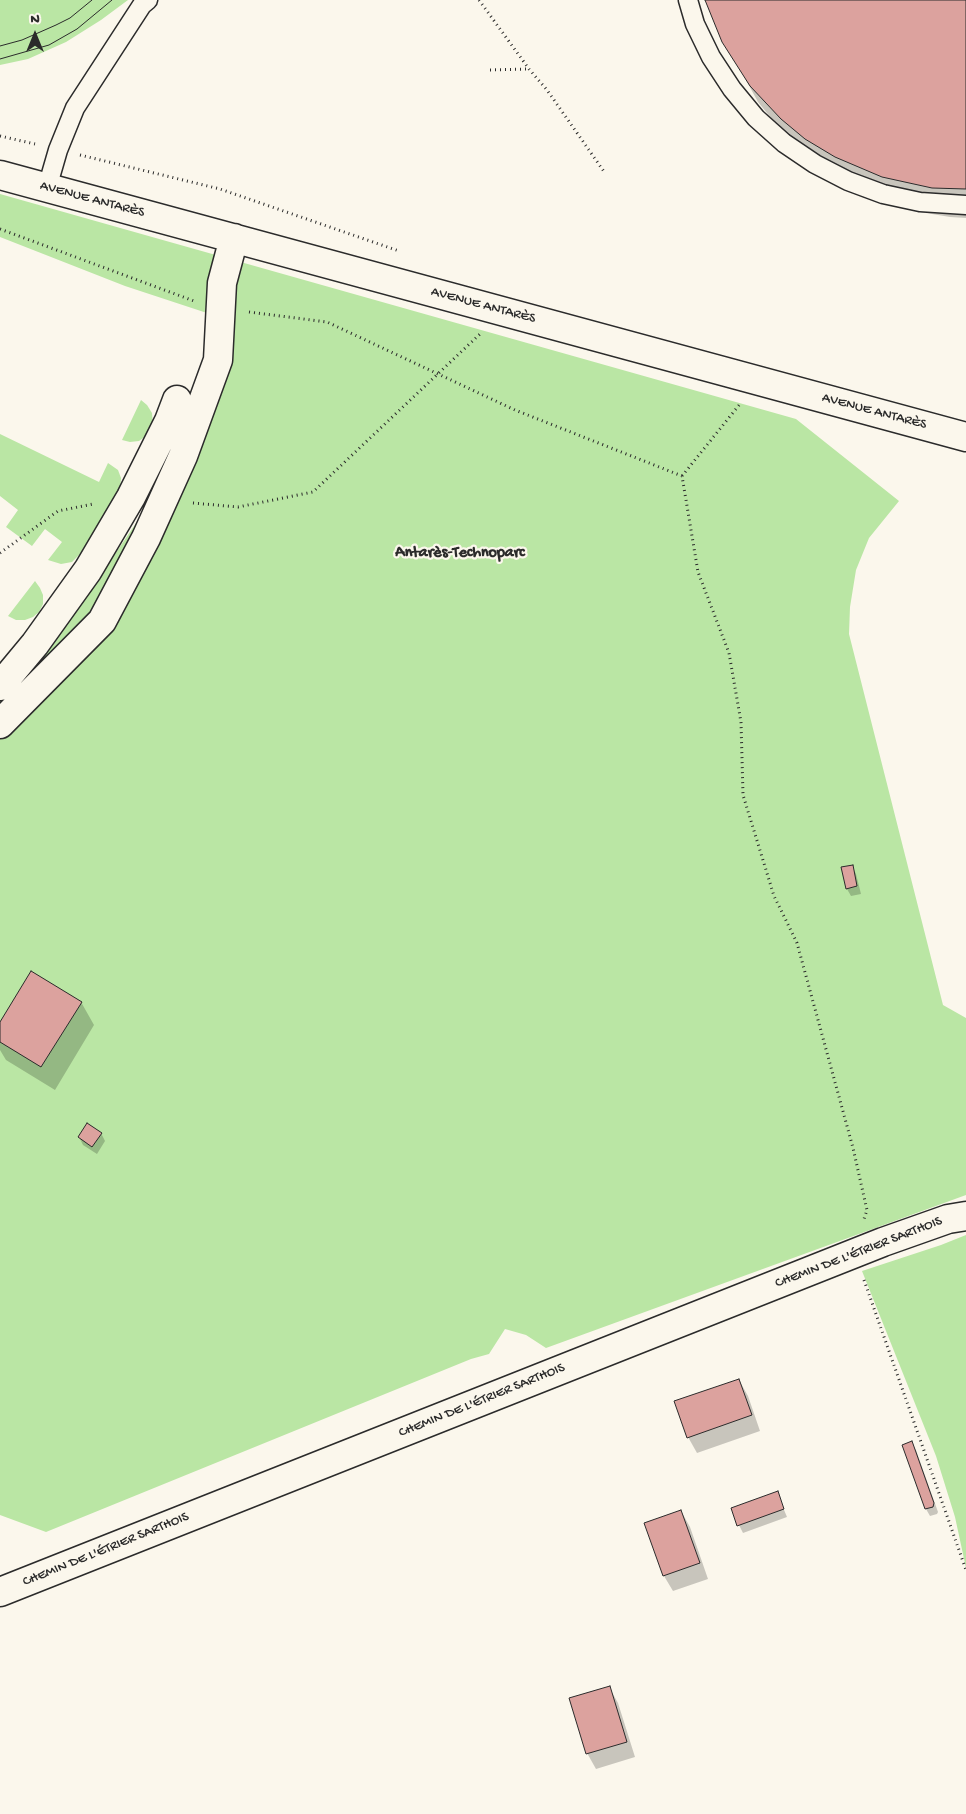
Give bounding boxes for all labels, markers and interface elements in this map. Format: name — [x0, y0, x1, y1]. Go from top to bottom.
north arrow — [10, 10, 60, 60]
text: N — [30, 11, 40, 28]
street label: AVENUE ANTARÈS — [38, 178, 146, 222]
street label: AVENUE ANTARÈS — [429, 284, 537, 328]
street label: AVENUE ANTARÈS — [820, 390, 928, 434]
district label: Antarès-Technoparc — [395, 544, 525, 564]
street label: CHEMIN DE L'ÉTRIER SARTHOIS — [773, 1213, 945, 1293]
street label: CHEMIN DE L'ÉTRIER SARTHOIS — [397, 1360, 567, 1442]
street label: CHEMIN DE L'ÉTRIER SARTHOIS — [21, 1509, 191, 1591]

